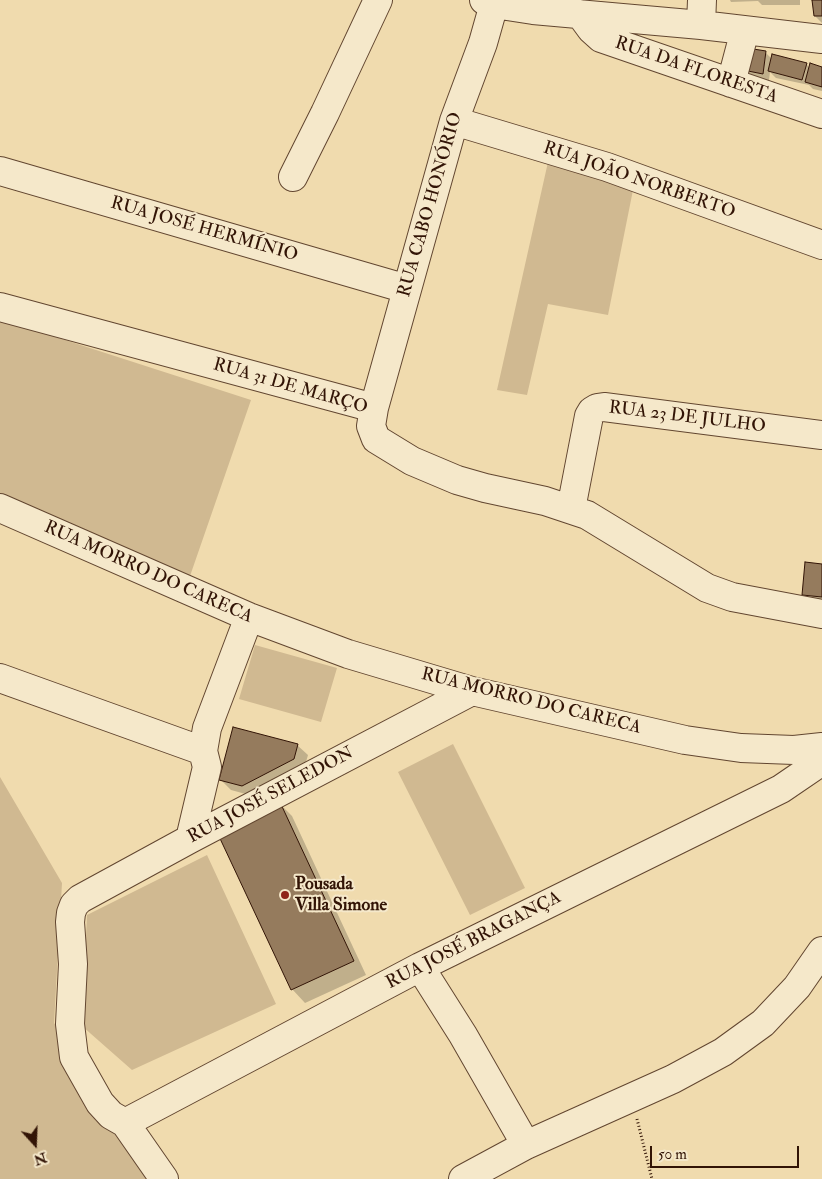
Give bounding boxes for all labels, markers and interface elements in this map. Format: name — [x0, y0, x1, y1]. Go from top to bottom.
street label: RUA DA FLORESTA — [612, 33, 780, 109]
street label: RUA CABO HONÓRIO — [394, 110, 468, 300]
street label: RUA JOÃO NORBERTO — [540, 138, 738, 224]
street label: RUA JOSÉ HERMÍNIO — [108, 193, 300, 267]
street label: RUA 31 DE MARÇO — [210, 355, 370, 419]
street label: RUA 23 DE JULHO — [607, 398, 767, 438]
street label: RUA MORRO DO CARECA — [40, 517, 256, 629]
street label: RUA MORRO DO CARECA — [419, 664, 643, 740]
street label: RUA JOSÉ SELEDON — [184, 743, 358, 849]
place label: Pousada Villa Simone — [295, 874, 387, 916]
street label: RUA JOSÉ BRAGANÇA — [383, 887, 565, 995]
marker: Pousada Villa Simone — [279, 889, 291, 901]
north arrow — [10, 1119, 60, 1169]
scale bar — [652, 1136, 801, 1168]
text: 50 m — [658, 1145, 687, 1164]
text: N — [32, 1148, 49, 1169]

